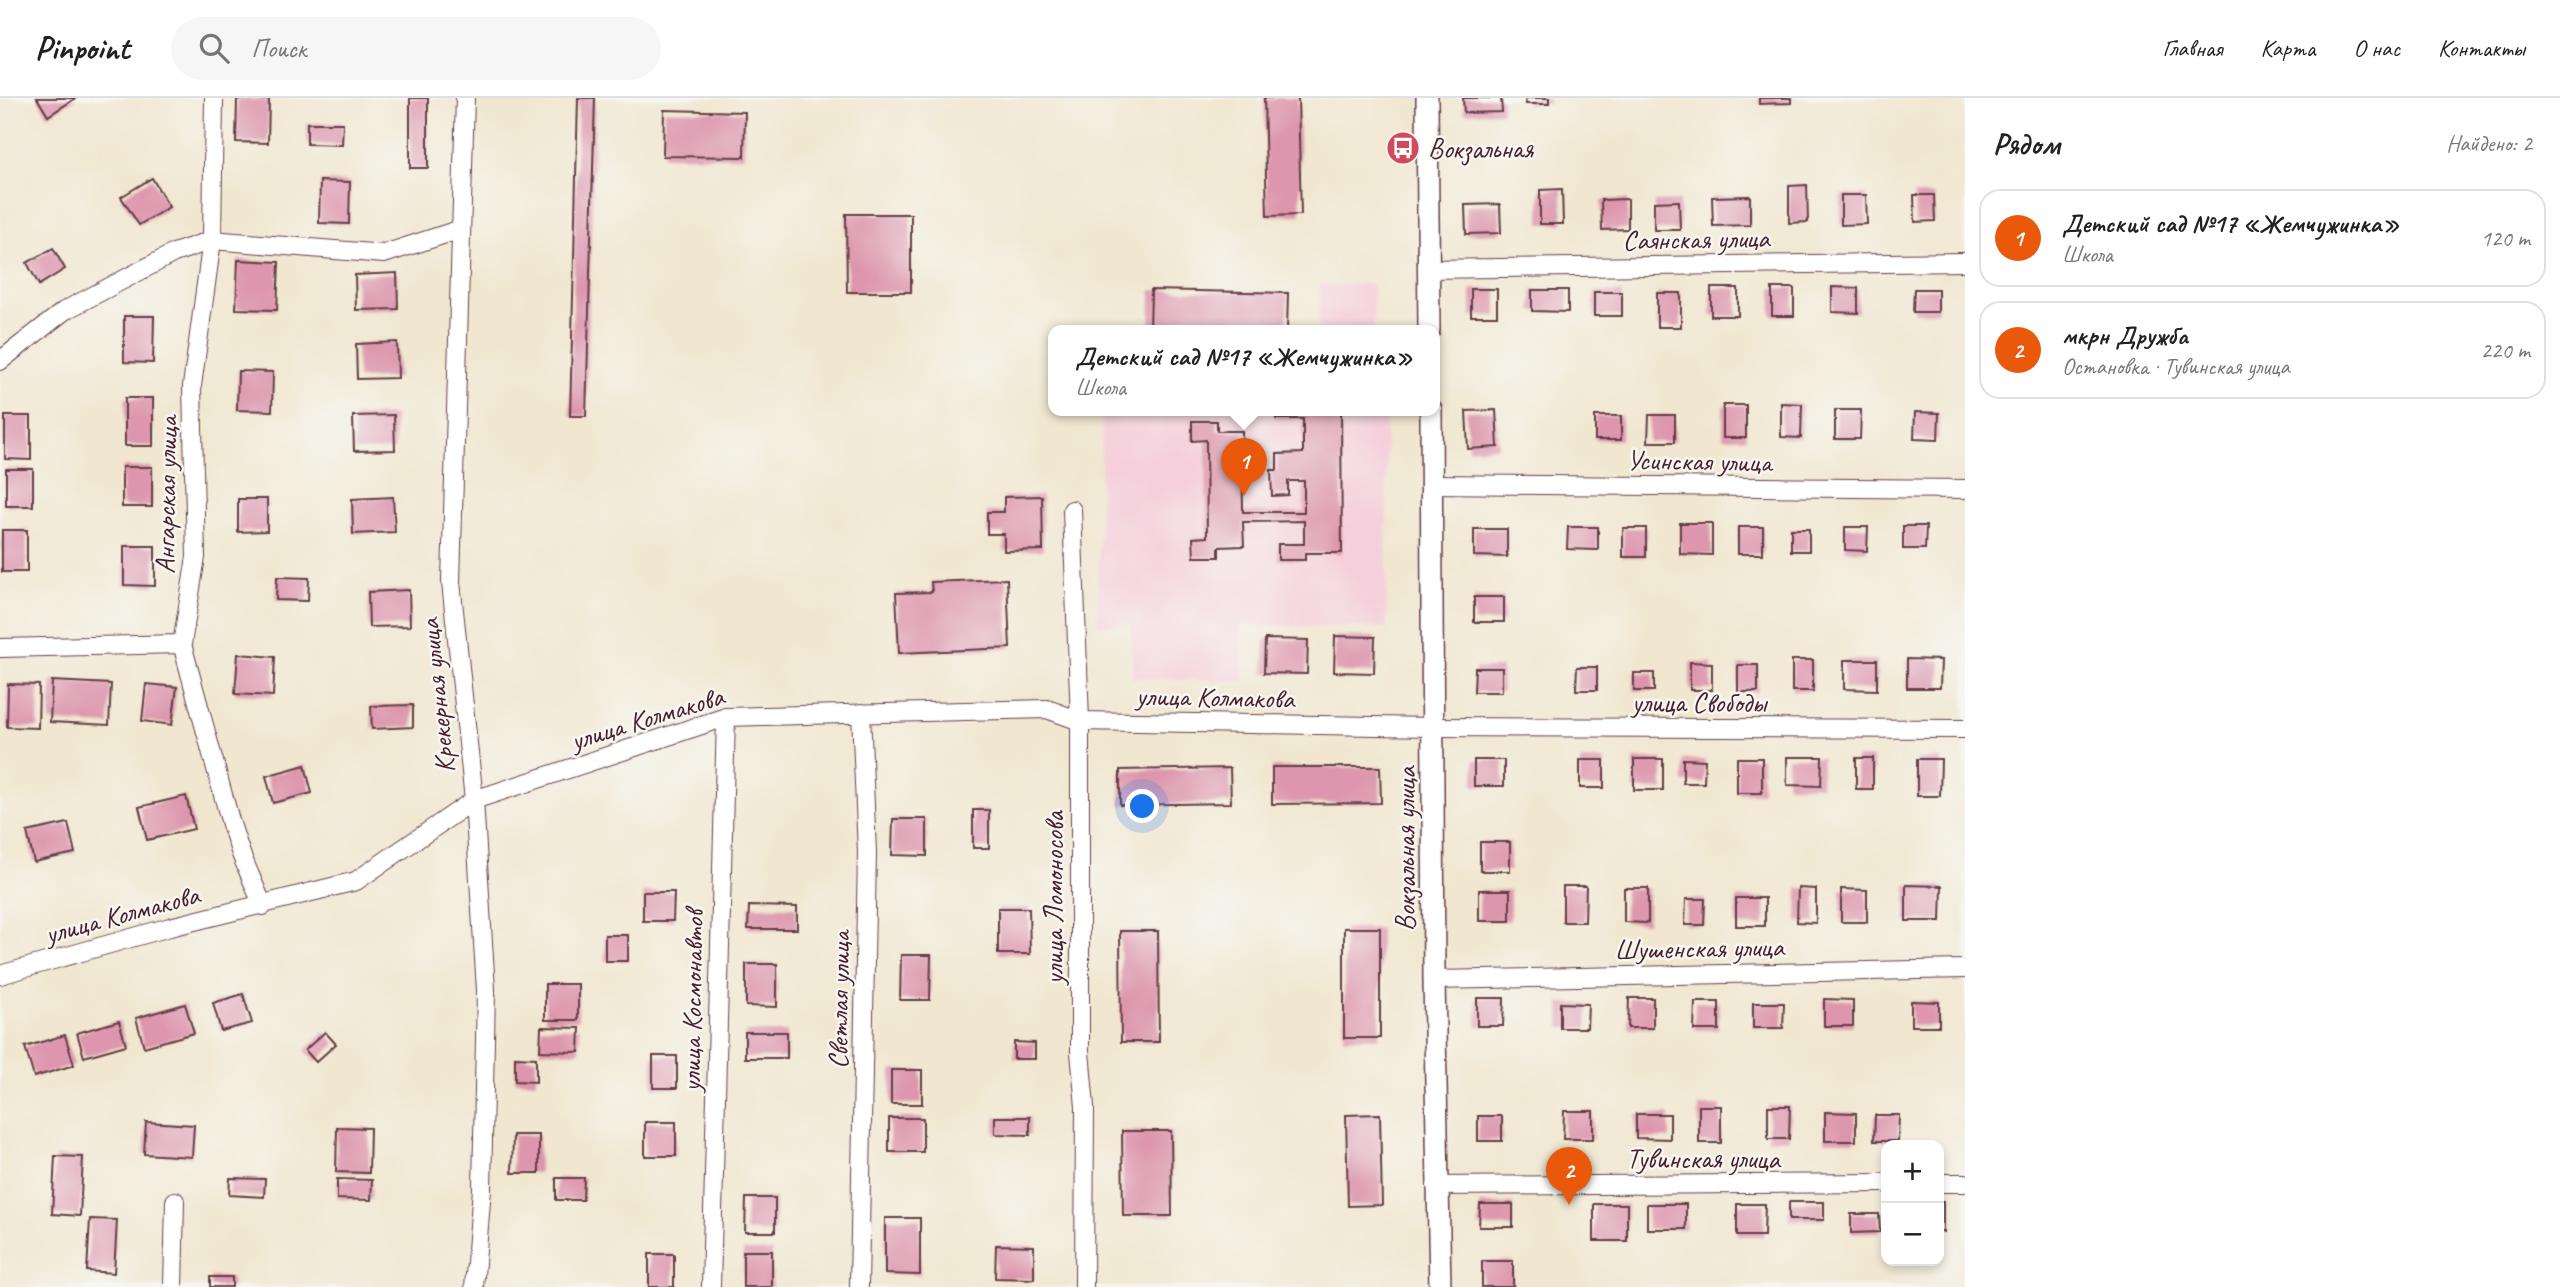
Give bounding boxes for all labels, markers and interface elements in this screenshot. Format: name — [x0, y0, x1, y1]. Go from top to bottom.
search box — [171, 17, 661, 80]
text: Pinpoint — [35, 27, 129, 69]
icon: search — [195, 29, 233, 67]
text: Поиск — [251, 32, 306, 65]
text: Главная — [2162, 33, 2223, 63]
text: Карта — [2261, 33, 2315, 63]
text: О нас — [2353, 33, 2400, 63]
text: Контакты — [2438, 33, 2525, 63]
text: Рядом — [1993, 125, 2060, 163]
bus stop icon: Вокзальная — [1384, 129, 1422, 167]
text: Найдено: 2 — [2446, 129, 2532, 158]
place label: Вокзальная — [1428, 131, 1534, 166]
text: Детский сад №17 «Жемчужинка» — [2062, 207, 2399, 240]
street label: Саянская улица — [1622, 220, 1771, 258]
text: 1 — [2013, 224, 2023, 253]
text: 120 m — [2481, 224, 2530, 253]
text: Школа — [2062, 240, 2113, 269]
text: мкрн Дружба — [2062, 319, 2188, 352]
popup — [1048, 325, 1440, 416]
text: 2 — [2013, 336, 2023, 365]
text: 220 m — [2481, 336, 2530, 365]
text: Детский сад №17 «Жемчужинка» — [1075, 340, 1413, 373]
text: Остановка · Тувинская улица — [2062, 352, 2289, 381]
text: Школа — [1075, 373, 1126, 402]
street label: Ангарская улица — [147, 413, 185, 574]
pin: 1 — [1221, 438, 1267, 496]
street label: Усинская улица — [1626, 442, 1774, 480]
street label: Крекерная улица — [411, 615, 463, 775]
street label: улица Колмакова — [564, 678, 729, 758]
street label: улица Колмакова — [1134, 678, 1296, 716]
street label: улица Свободы — [1630, 685, 1769, 720]
street label: Вокзальная улица — [1388, 765, 1423, 931]
your location — [1125, 789, 1159, 823]
street label: улица Ломоносова — [1036, 810, 1071, 986]
street label: улица Колмакова — [39, 876, 205, 952]
street label: улица Космонавтов — [673, 905, 711, 1094]
street label: Светлая улица — [820, 928, 858, 1069]
street label: Шушенская улица — [1614, 929, 1786, 967]
map controls — [1881, 1140, 1944, 1266]
button: + — [1881, 1140, 1944, 1203]
street label: Тувинская улица — [1626, 1141, 1781, 1176]
pin: 2 — [1546, 1147, 1592, 1205]
button: − — [1881, 1203, 1944, 1266]

